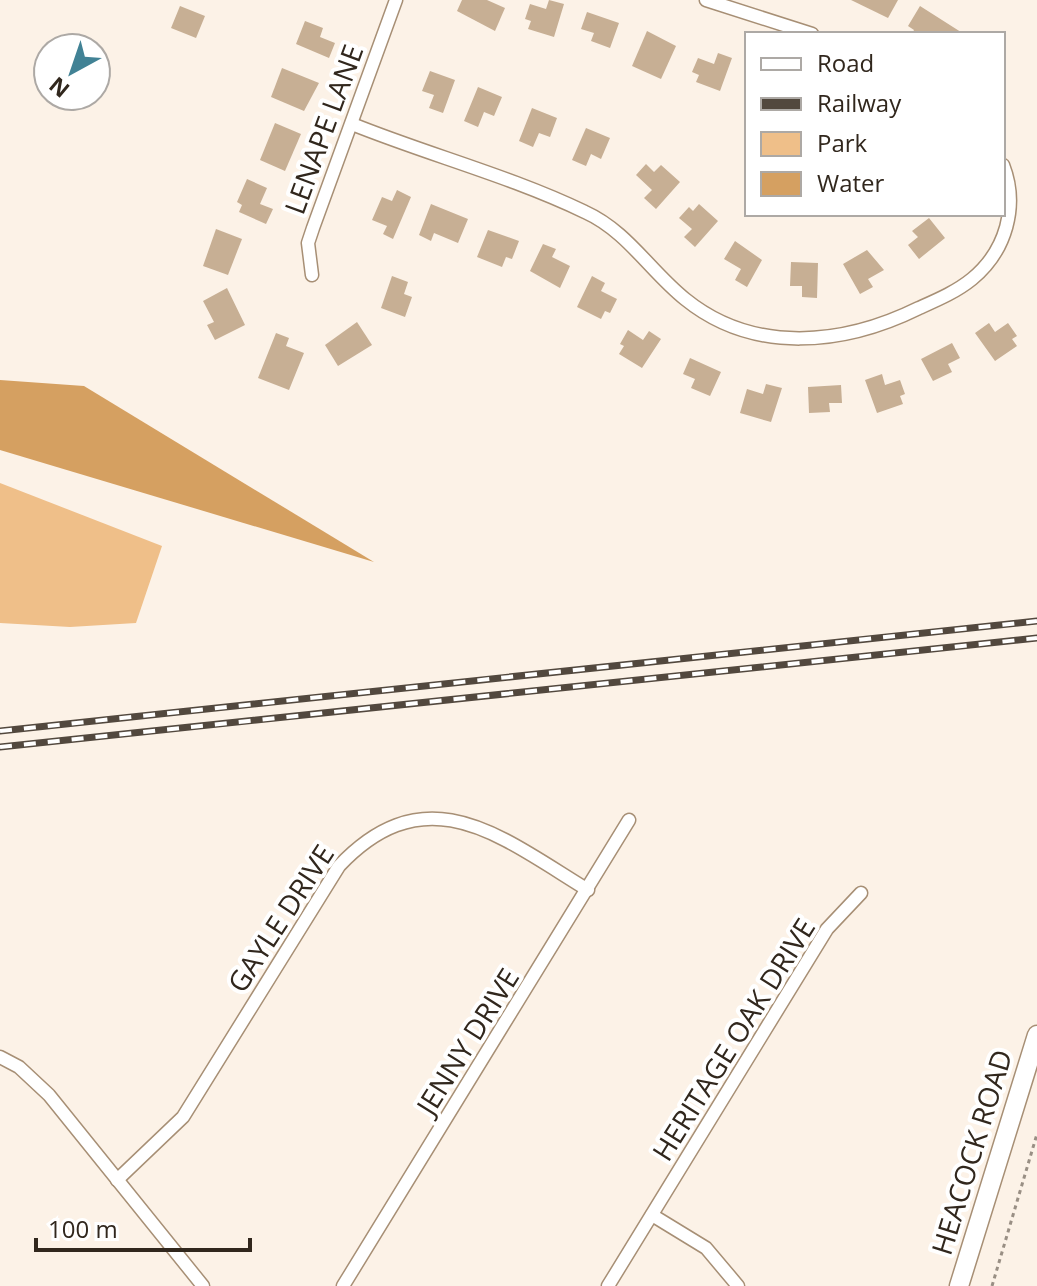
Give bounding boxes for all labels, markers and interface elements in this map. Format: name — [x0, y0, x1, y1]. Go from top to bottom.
north arrow — [32, 32, 112, 112]
legend — [745, 32, 1005, 216]
street label: LENAPE LANE — [275, 39, 371, 219]
text: Road — [817, 46, 874, 79]
text: N — [42, 71, 75, 105]
text: Railway — [817, 86, 902, 119]
text: Park — [817, 126, 868, 159]
text: Water — [817, 166, 885, 199]
street label: GAYLE DRIVE — [218, 837, 342, 999]
street label: HERITAGE OAK DRIVE — [643, 911, 823, 1167]
street label: JENNY DRIVE — [405, 961, 527, 1124]
street label: HEACOCK ROAD — [922, 1045, 1020, 1259]
scale bar — [36, 1202, 250, 1252]
text: 100 m — [48, 1212, 118, 1245]

